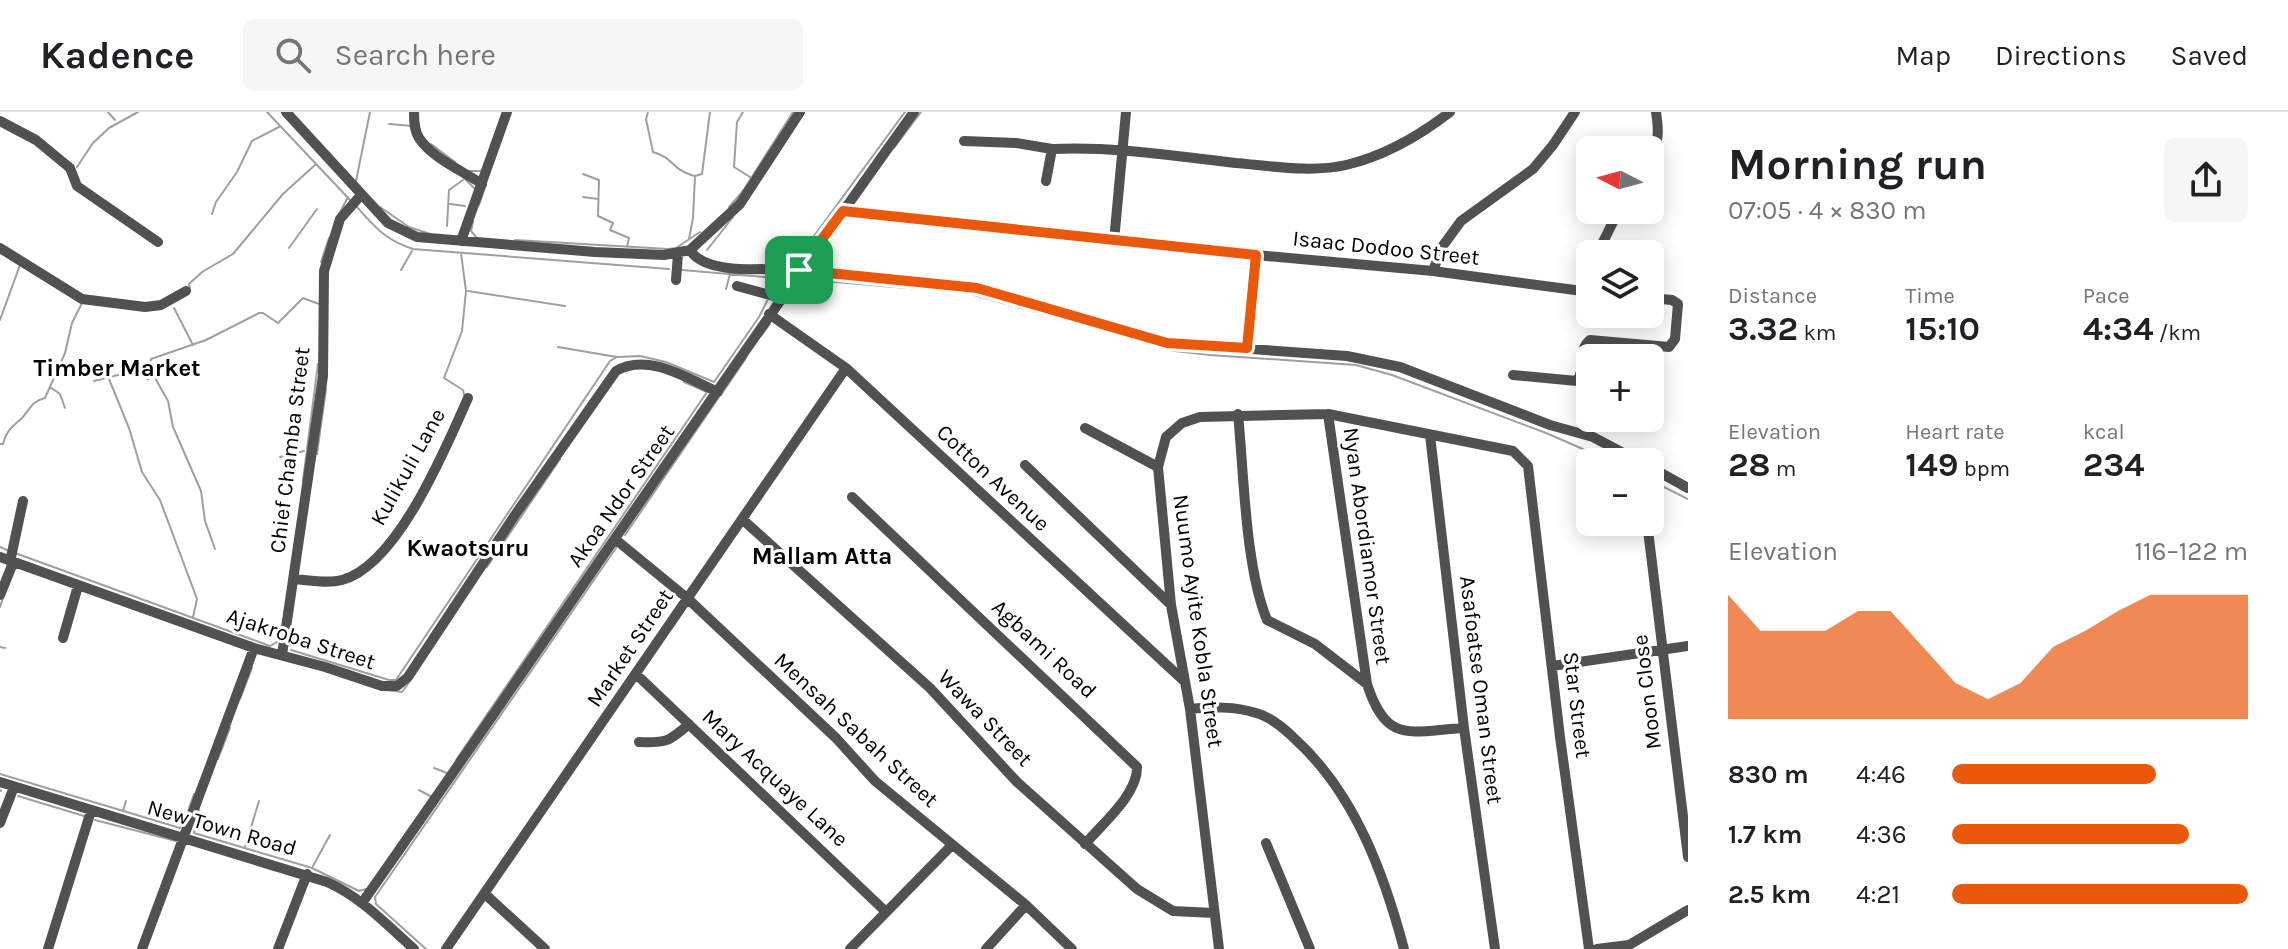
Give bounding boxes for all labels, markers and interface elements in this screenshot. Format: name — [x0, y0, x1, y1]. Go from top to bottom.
search box — [243, 19, 803, 91]
text: Kadence — [40, 33, 195, 78]
icon: search — [271, 33, 315, 77]
text: Search here — [335, 37, 496, 73]
text: Map — [1896, 39, 1951, 72]
text: Directions — [1995, 39, 2127, 72]
text: Saved — [2171, 39, 2248, 72]
north arrow — [1576, 136, 1664, 224]
map controls — [1576, 136, 1664, 536]
button: share — [2164, 138, 2248, 222]
text: Morning run — [1728, 139, 1987, 190]
text: 07:05 · 4 × 830 m — [1728, 195, 1927, 226]
street label: Isaac Dodoo Street — [1291, 225, 1481, 271]
pin — [765, 236, 833, 304]
button: layers — [1576, 240, 1664, 328]
icon: arrive — [777, 248, 821, 292]
text: Distance — [1728, 283, 1817, 309]
text: Time — [1905, 283, 1955, 309]
text: Pace — [2083, 283, 2130, 309]
text: 3.32 — [1728, 309, 1798, 349]
text: 15:10 — [1905, 309, 1980, 349]
text: 4:34 — [2083, 309, 2153, 349]
text: km — [1798, 320, 1836, 346]
text: /km — [2153, 320, 2201, 346]
button: + — [1576, 344, 1664, 432]
street label: Chief Chamba Street — [264, 345, 316, 555]
district label: Timber Market — [33, 354, 201, 382]
street label: Kulikuli Lane — [365, 404, 451, 530]
street label: Cotton Avenue — [931, 419, 1055, 537]
text: Elevation — [1728, 419, 1821, 445]
text: Heart rate — [1905, 419, 2005, 445]
text: kcal — [2083, 419, 2125, 445]
street label: Akoa Ndor Street — [562, 420, 680, 572]
street label: Nyan Abordiamor Street — [1337, 426, 1397, 666]
text: 28 — [1728, 445, 1771, 485]
text: 149 — [1905, 445, 1958, 485]
text: 234 — [2083, 445, 2145, 485]
button: − — [1576, 448, 1664, 536]
text: m — [1771, 456, 1796, 482]
text: bpm — [1958, 456, 2010, 482]
street label: Nuumo Ayite Kobla Street — [1167, 493, 1229, 749]
district label: Kwaotsuru — [406, 534, 530, 562]
text: Elevation — [1728, 536, 1838, 567]
text: 116–122 m — [2134, 536, 2248, 567]
district label: Mallam Atta — [752, 542, 892, 570]
street label: Asafoatse Oman Street — [1454, 574, 1508, 806]
street label: Market Street — [581, 584, 679, 712]
street label: Agbami Road — [986, 594, 1102, 704]
street label: Ajakroba Street — [223, 603, 379, 675]
street label: Moon Close — [1627, 633, 1667, 751]
street label: Mensah Sabah Street — [769, 647, 943, 813]
street label: Star Street — [1558, 650, 1596, 760]
street label: Wawa Street — [932, 664, 1038, 772]
street label: Mary Acquaye Lane — [697, 704, 853, 852]
text: 830 m — [1728, 759, 1809, 790]
text: 4:46 — [1856, 759, 1906, 790]
street label: New Town Road — [144, 794, 300, 862]
text: 1.7 km — [1728, 819, 1802, 850]
text: 4:36 — [1856, 819, 1907, 850]
text: 2.5 km — [1728, 879, 1811, 910]
text: 4:21 — [1856, 879, 1900, 910]

